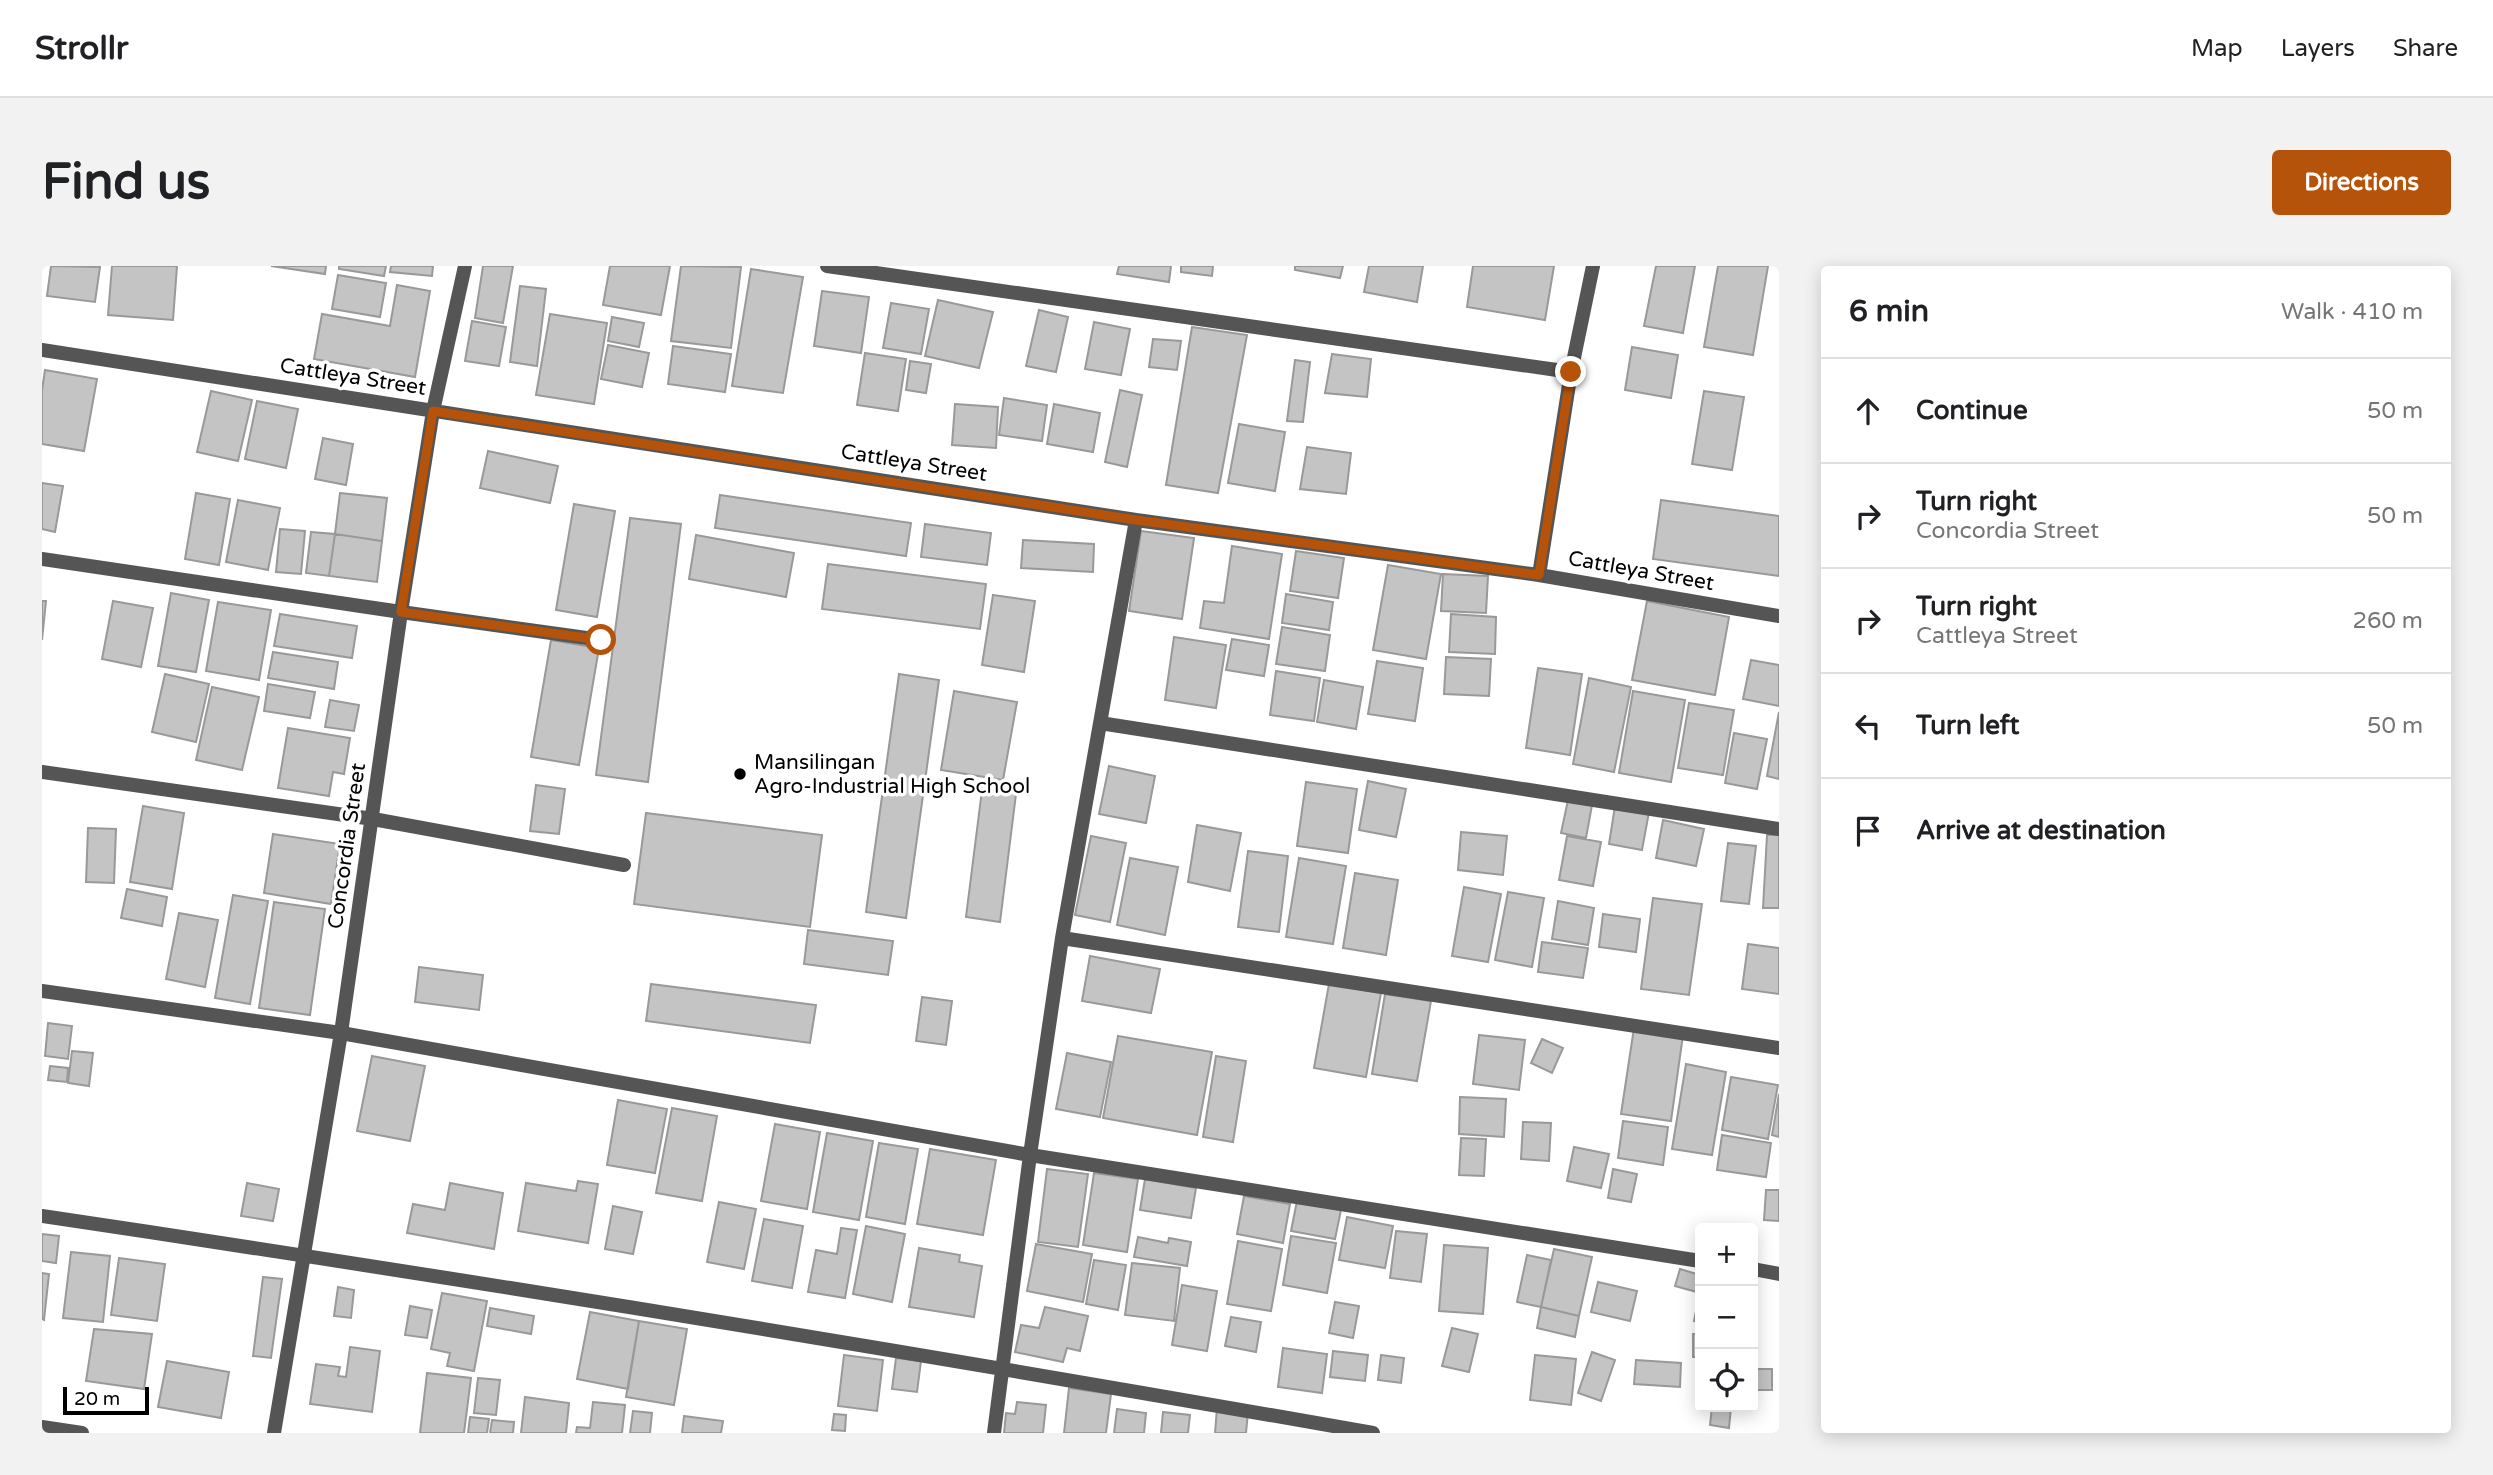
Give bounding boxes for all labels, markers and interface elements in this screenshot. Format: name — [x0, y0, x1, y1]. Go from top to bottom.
text: Strollr — [35, 29, 129, 68]
text: Map — [2191, 34, 2243, 63]
text: Layers — [2281, 34, 2355, 63]
text: Share — [2393, 34, 2458, 63]
button: Directions — [2272, 150, 2451, 215]
text: Find us — [42, 153, 210, 212]
text: 6 min — [1849, 293, 1929, 330]
text: Walk · 410 m — [2281, 298, 2423, 326]
street label: Cattleya Street — [278, 353, 428, 401]
route end — [1555, 356, 1586, 387]
icon: ahead — [1849, 392, 1887, 430]
text: Continue — [1916, 395, 2028, 426]
text: 50 m — [2367, 397, 2423, 425]
street label: Cattleya Street — [839, 439, 989, 487]
text: Turn right — [1916, 486, 2037, 517]
icon: right — [1849, 497, 1887, 535]
text: 50 m — [2367, 502, 2423, 530]
text: Concordia Street — [1916, 517, 2099, 545]
street label: Cattleya Street — [1566, 546, 1716, 596]
text: Turn right — [1916, 591, 2037, 622]
icon: right — [1849, 602, 1887, 640]
text: 260 m — [2353, 607, 2423, 635]
text: Cattleya Street — [1916, 622, 2078, 650]
route start — [585, 624, 616, 655]
icon: left — [1849, 707, 1887, 745]
text: Turn left — [1916, 710, 2019, 741]
text: 50 m — [2367, 712, 2423, 740]
place label: Mansilingan Agro-Industrial High School — [754, 750, 1030, 799]
street label: Concordia Street — [323, 761, 371, 931]
marker: Mansilingan Agro-Industrial High School — [732, 766, 748, 782]
icon: arrive — [1849, 812, 1887, 850]
text: Arrive at destination — [1916, 815, 2166, 846]
map controls — [1695, 1223, 1758, 1412]
button: + — [1695, 1223, 1758, 1286]
button: − — [1695, 1286, 1758, 1349]
button: locate — [1695, 1349, 1758, 1412]
scale bar — [63, 1384, 149, 1416]
text: 20 m — [74, 1388, 120, 1410]

